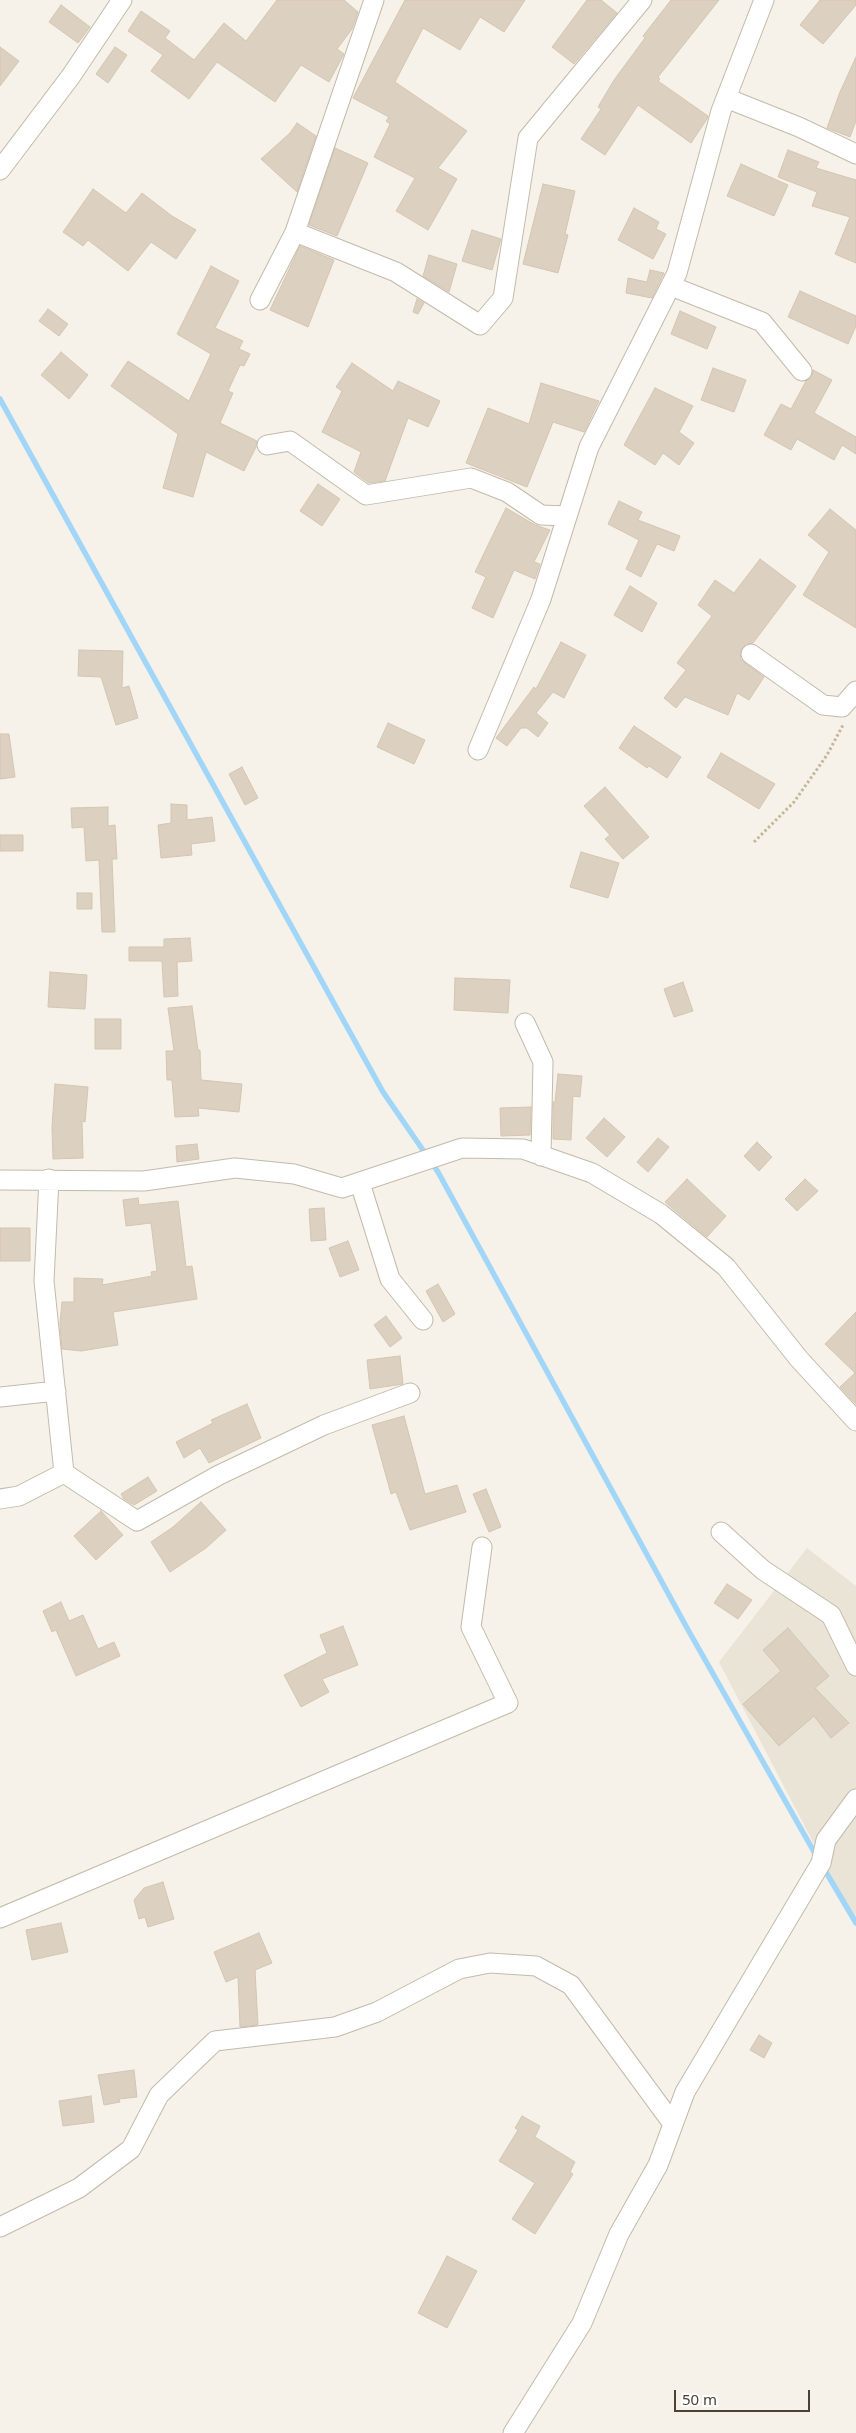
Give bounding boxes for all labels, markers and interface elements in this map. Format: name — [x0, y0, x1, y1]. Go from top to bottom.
scale bar — [676, 2380, 812, 2412]
text: 50 m — [682, 2389, 717, 2409]

